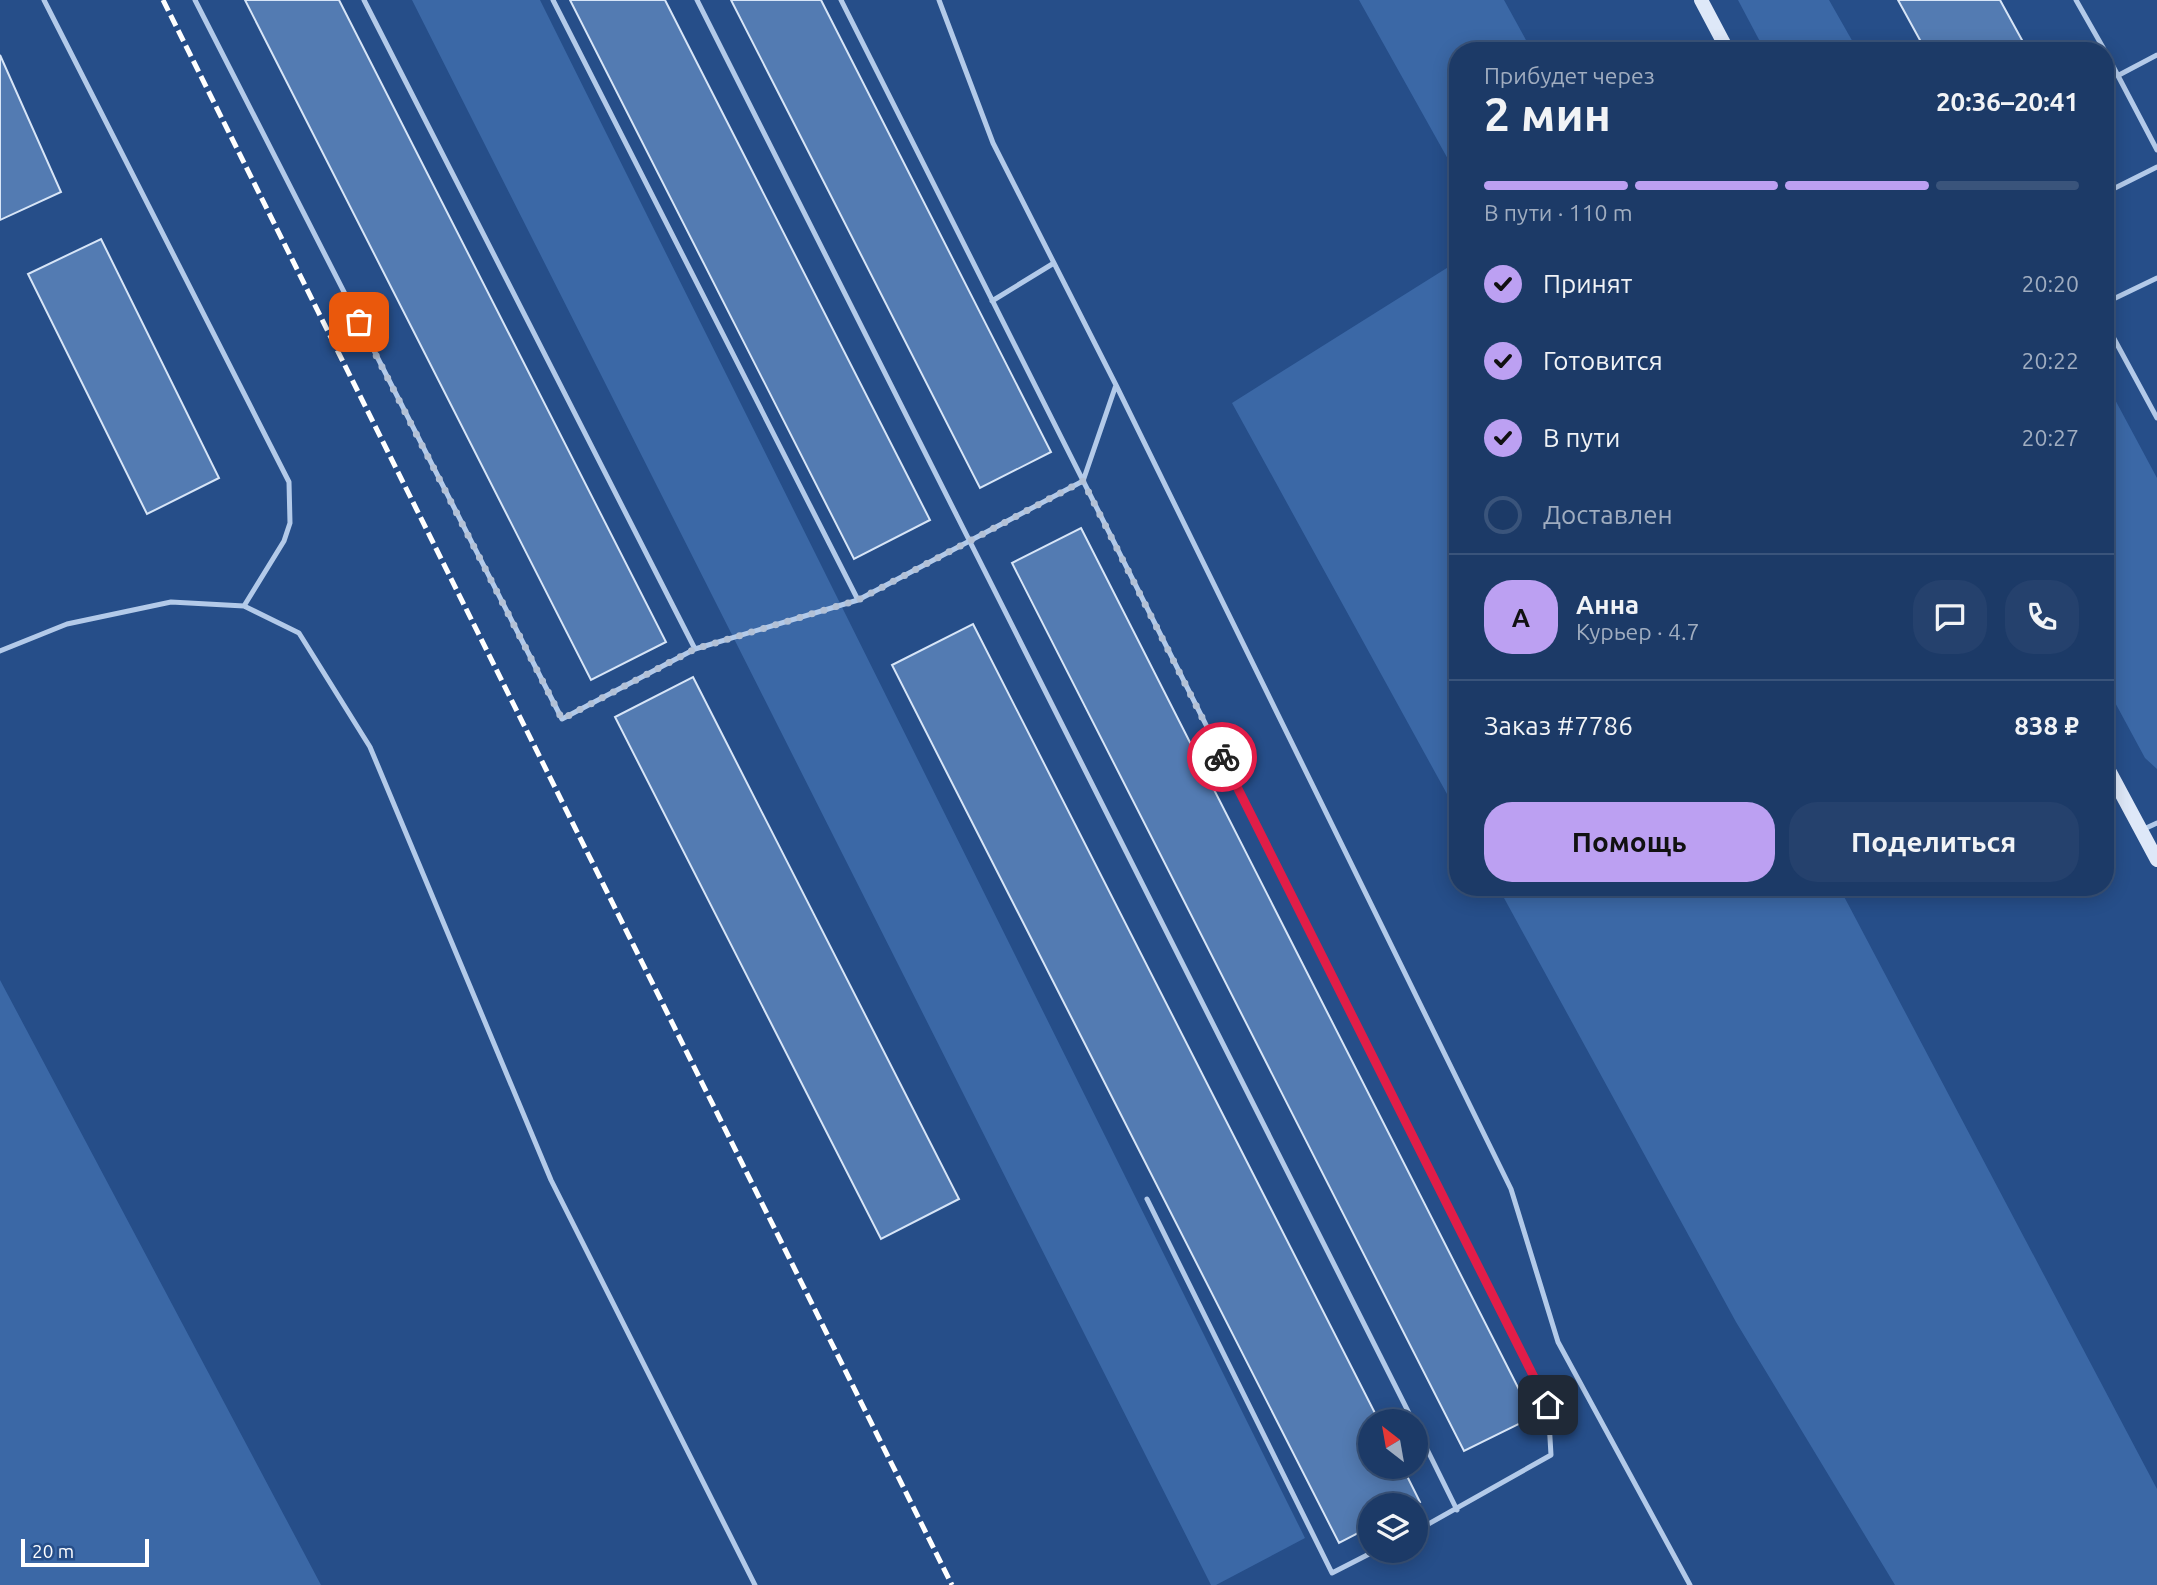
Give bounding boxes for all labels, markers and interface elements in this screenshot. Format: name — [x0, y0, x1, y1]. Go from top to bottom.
text: Прибудет через — [1484, 63, 1655, 88]
text: 20:36–20:41 — [1936, 87, 2079, 116]
text: 2 мин — [1484, 88, 1611, 140]
text: В пути · 110 m — [1484, 200, 1633, 225]
icon: check — [1484, 265, 1522, 303]
text: Принят — [1543, 269, 1632, 298]
text: 20:20 — [2021, 271, 2079, 296]
pin — [329, 292, 389, 352]
icon: bag — [340, 303, 378, 341]
icon: check — [1484, 342, 1522, 380]
text: Готовится — [1543, 346, 1663, 375]
text: 20:22 — [2021, 348, 2079, 373]
icon: check — [1484, 419, 1522, 457]
text: В пути — [1543, 423, 1620, 452]
text: 20:27 — [2021, 425, 2079, 450]
text: Доставлен — [1543, 500, 1673, 529]
button: chat — [1913, 580, 1987, 654]
button: phone — [2005, 580, 2079, 654]
text: Анна — [1576, 590, 1639, 619]
text: А — [1512, 603, 1530, 632]
text: Курьер · 4.7 — [1576, 619, 1700, 644]
text: Заказ #7786 — [1484, 711, 1633, 740]
text: 838 ₽ — [2014, 711, 2079, 740]
courier — [1187, 722, 1257, 792]
icon: bike — [1203, 738, 1241, 776]
button: Помощь — [1484, 802, 1775, 882]
button: Поделиться — [1789, 802, 2079, 882]
pin — [1518, 1375, 1578, 1435]
icon: home — [1529, 1386, 1567, 1424]
north arrow — [1358, 1409, 1428, 1479]
map controls — [1358, 1409, 1428, 1563]
button: layers — [1358, 1493, 1428, 1563]
scale bar — [21, 1536, 149, 1568]
text: 20 m — [32, 1540, 74, 1562]

